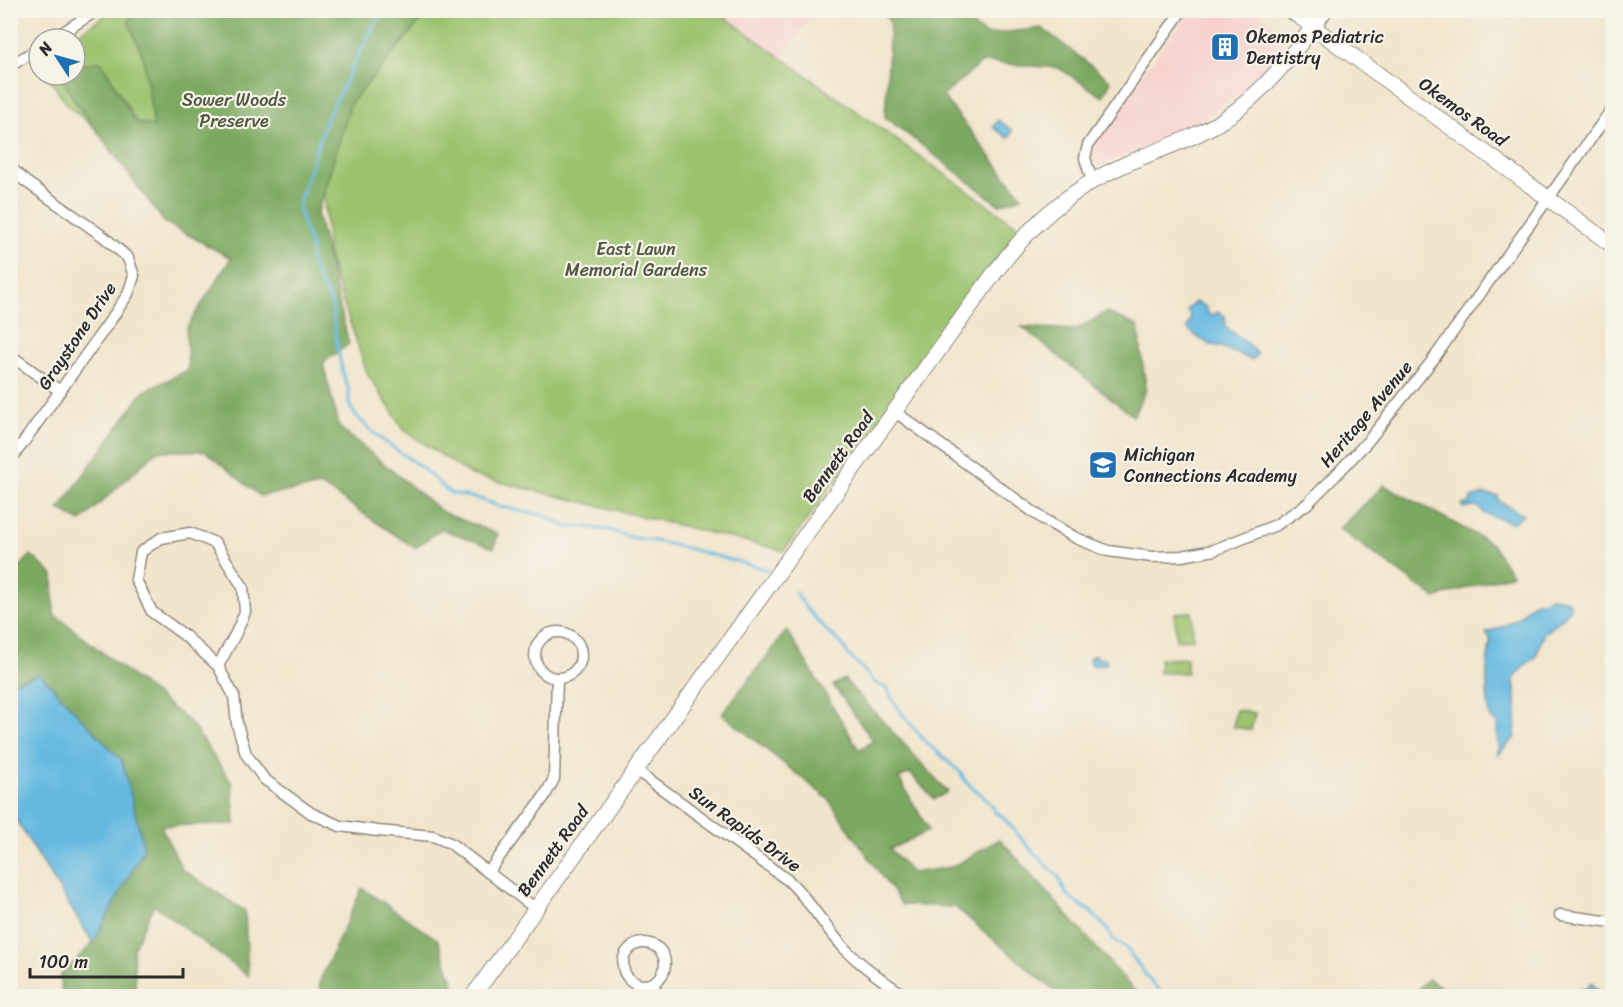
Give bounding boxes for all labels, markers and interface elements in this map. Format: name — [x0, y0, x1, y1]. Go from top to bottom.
place label: Okemos Pediatric Dentistry — [1246, 21, 1384, 74]
north arrow — [27, 27, 87, 87]
building icon: Okemos Pediatric Dentistry — [1209, 31, 1241, 63]
text: N — [30, 35, 61, 62]
street label: Okemos Road — [1412, 69, 1516, 156]
park label: Sower Woods Preserve — [182, 84, 287, 137]
park label: East Lawn Memorial Gardens — [565, 233, 708, 286]
street label: Graystone Drive — [29, 275, 125, 397]
street label: Heritage Avenue — [1311, 353, 1421, 475]
street label: Bennett Road — [794, 403, 883, 510]
place label: Michigan Connections Academy — [1124, 439, 1298, 492]
school or university icon: Michigan Connections Academy — [1087, 449, 1119, 481]
street label: Sun Rapids Drive — [682, 777, 808, 881]
street label: Bennett Road — [509, 797, 598, 904]
scale bar — [30, 941, 183, 979]
text: 100 m — [39, 946, 88, 978]

